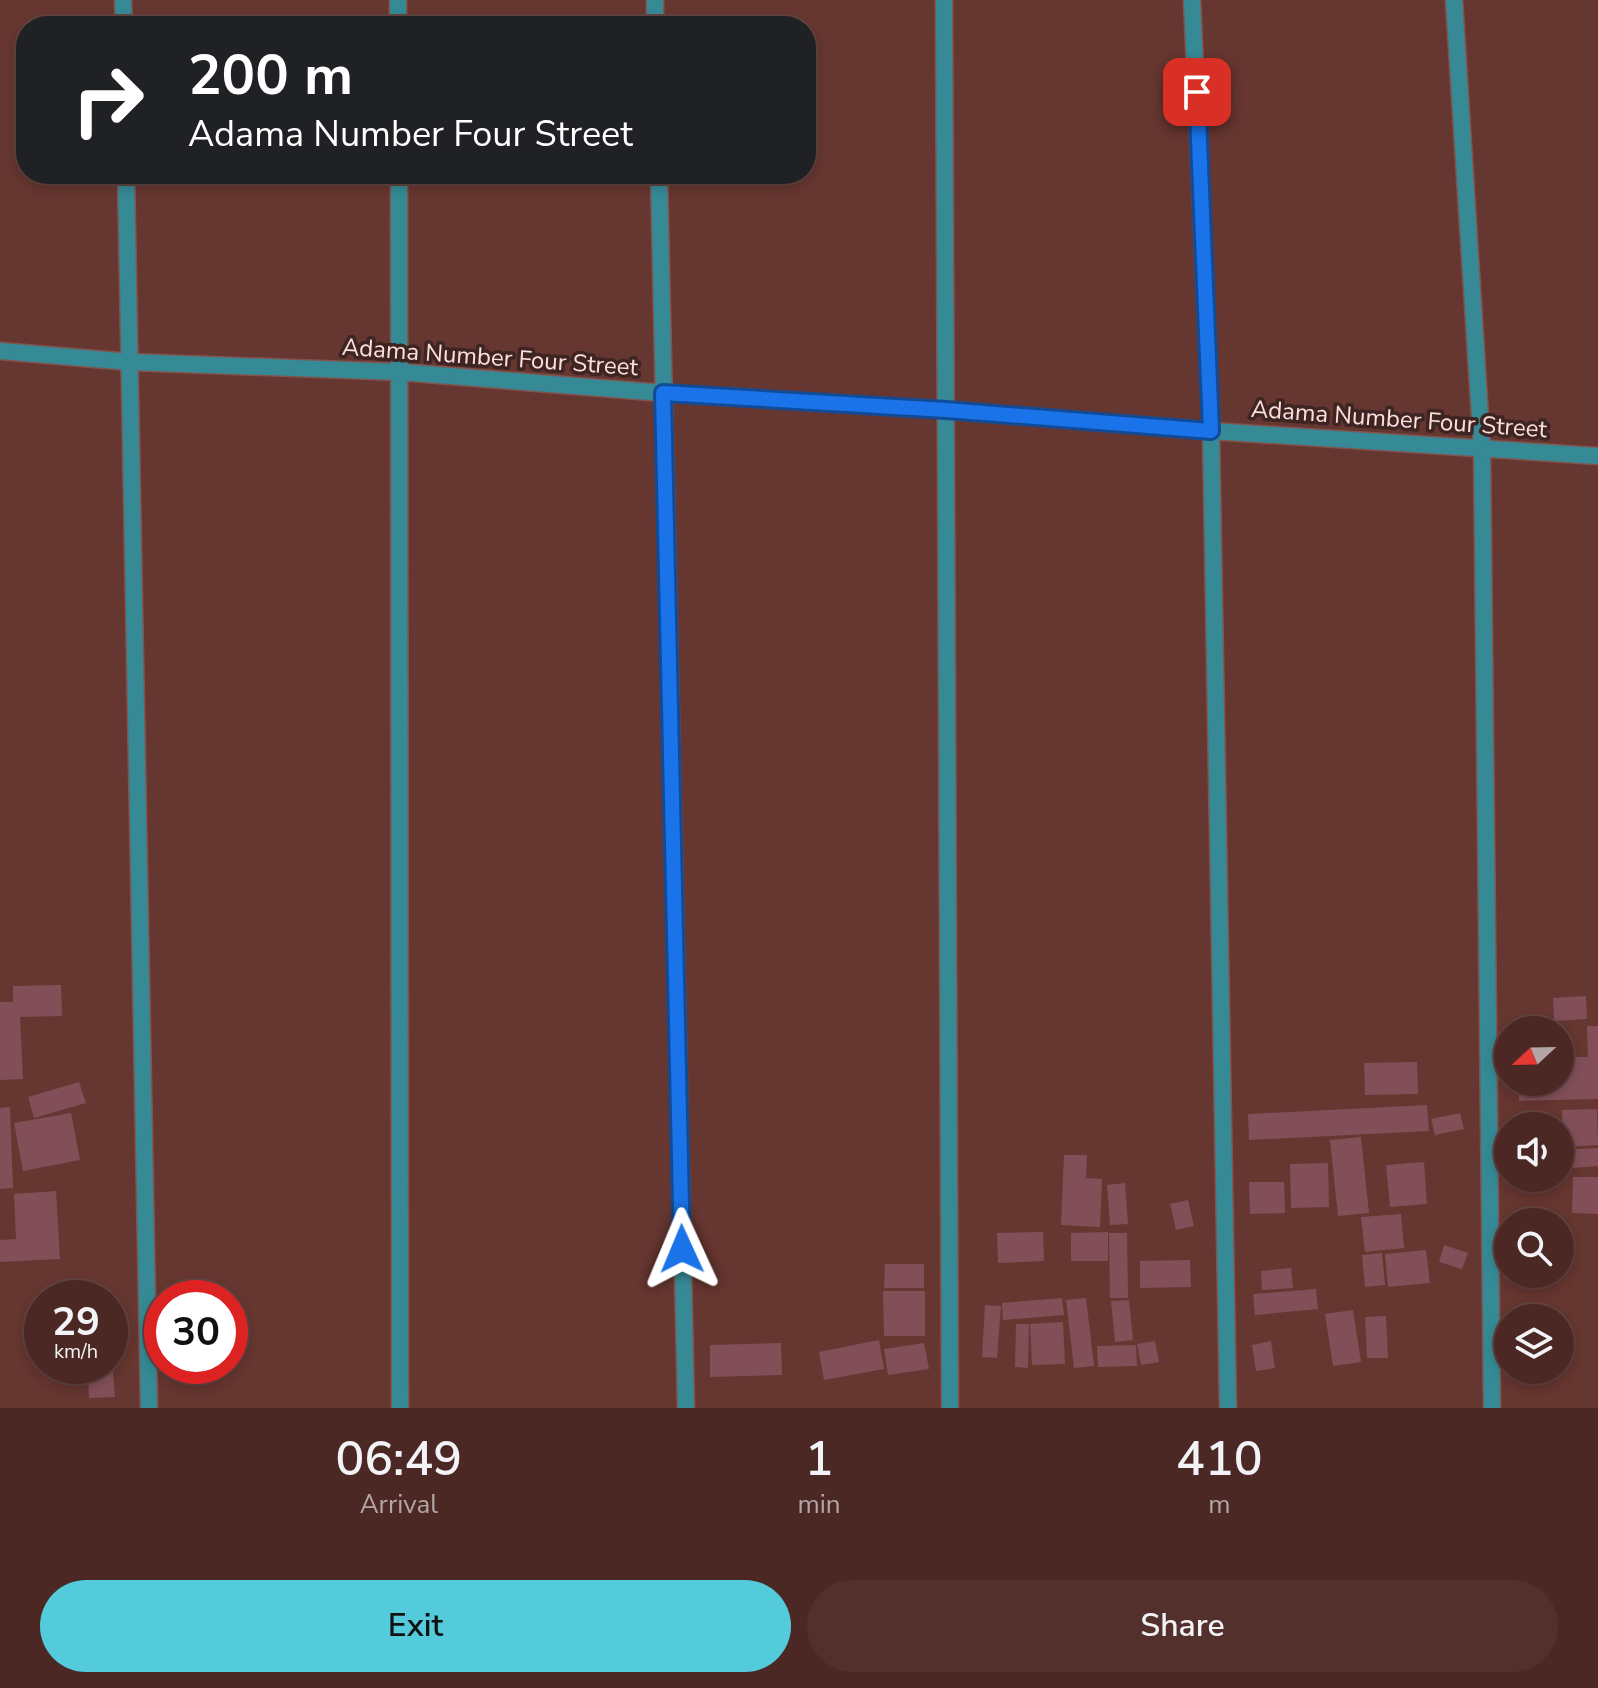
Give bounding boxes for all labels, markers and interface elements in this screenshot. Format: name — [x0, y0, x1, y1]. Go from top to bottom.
text: 200 m — [188, 37, 353, 114]
icon: right — [56, 48, 160, 152]
pin — [1163, 58, 1231, 126]
icon: arrive — [1175, 70, 1219, 114]
text: Adama Number Four Street — [188, 110, 633, 159]
street label: Adama Number Four Street — [341, 331, 640, 383]
street label: Adama Number Four Street — [1250, 393, 1549, 445]
north arrow — [1494, 1016, 1574, 1096]
map controls — [1494, 1016, 1574, 1384]
button: sound — [1494, 1112, 1574, 1192]
position arrow — [640, 1207, 724, 1291]
button: search — [1494, 1208, 1574, 1288]
speed limit sign: 30 — [144, 1280, 248, 1384]
text: 29 — [52, 1295, 100, 1349]
button: layers — [1494, 1304, 1574, 1384]
text: km/h — [54, 1338, 98, 1365]
text: 06:49 — [335, 1426, 462, 1492]
text: 1 — [805, 1426, 833, 1492]
text: 410 — [1176, 1426, 1263, 1492]
text: Arrival — [360, 1487, 438, 1522]
text: min — [798, 1487, 841, 1522]
text: m — [1208, 1487, 1230, 1522]
button: Exit — [40, 1580, 791, 1672]
button: Share — [807, 1580, 1558, 1672]

